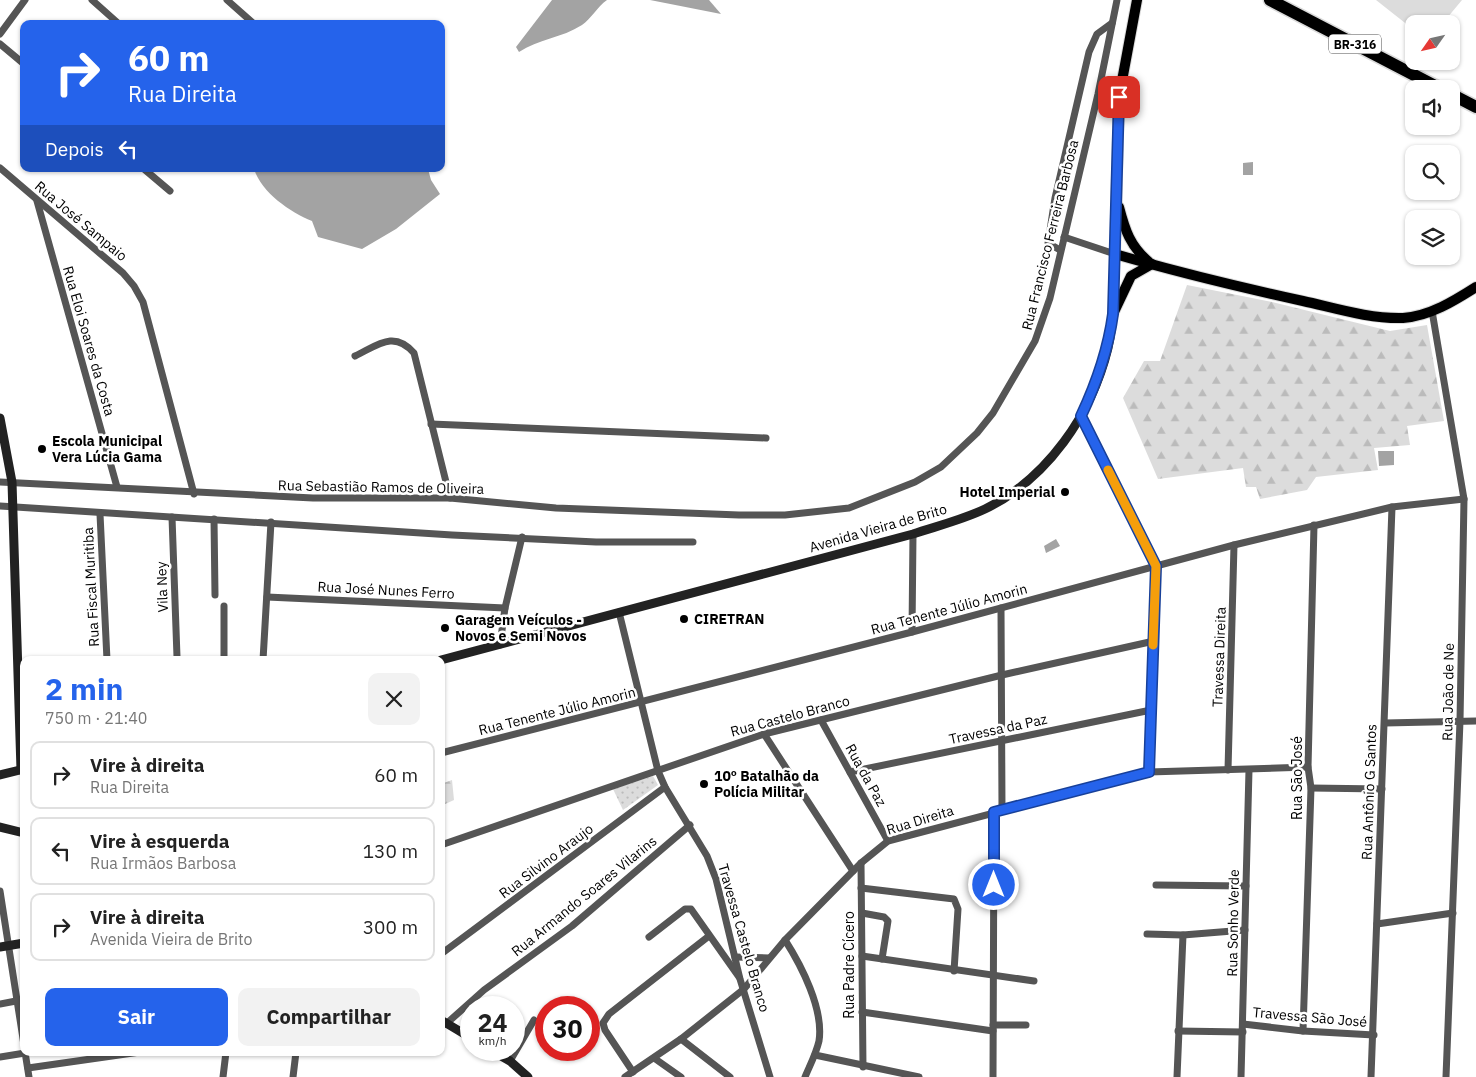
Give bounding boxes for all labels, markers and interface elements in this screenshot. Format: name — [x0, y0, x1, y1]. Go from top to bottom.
north arrow — [1405, 15, 1460, 70]
map controls — [1405, 15, 1460, 265]
road number: BR-316 — [1329, 34, 1381, 54]
text: 60 m — [128, 35, 210, 81]
icon: right — [45, 40, 110, 105]
pin — [1098, 76, 1140, 118]
text: Rua Direita — [128, 79, 237, 108]
button: sound — [1405, 80, 1460, 135]
icon: arrive — [1105, 83, 1133, 111]
icon: left — [114, 135, 142, 163]
text: Depois — [45, 137, 104, 161]
street label: Rua Francisco Ferreira Barbosa — [1018, 137, 1083, 332]
button: search — [1405, 145, 1460, 200]
street label: Rua José Sampaio — [31, 177, 131, 265]
button: layers — [1405, 210, 1460, 265]
street label: Rua Eloi Soares da Costa — [59, 264, 119, 419]
place label: Escola Municipal Vera Lúcia Gama — [52, 432, 162, 466]
marker: Escola Municipal Vera Lúcia Gama — [36, 443, 48, 455]
street label: Rua Sebastião Ramos de Oliveira — [278, 476, 485, 498]
place label: Hotel Imperial — [960, 483, 1055, 501]
marker: Hotel Imperial — [1059, 486, 1071, 498]
street label: Avenida Vieira de Brito — [807, 500, 949, 556]
street label: Rua Fiscal Muritiba — [79, 526, 103, 647]
street label: Vila Ney — [152, 561, 172, 613]
street label: Rua José Nunes Ferro — [317, 577, 455, 603]
street label: Rua Tenente Júlio Amorin — [869, 579, 1029, 639]
street label: Travessa Direita — [1208, 606, 1230, 707]
place label: CIRETRAN — [694, 610, 764, 628]
place label: Garagem Veículos - Novos e Semi Novos — [455, 611, 587, 645]
marker: CIRETRAN — [678, 613, 690, 625]
marker: Garagem Veículos - Novos e Semi Novos — [439, 622, 451, 634]
street label: Rua João de Ne — [1438, 643, 1458, 741]
text: 2 min — [45, 669, 123, 708]
button: close — [368, 673, 420, 725]
street label: Rua Tenente Júlio Amorin — [477, 683, 637, 739]
street label: Rua Castelo Branco — [728, 691, 852, 741]
text: 750 m · 21:40 — [45, 708, 147, 728]
street label: Travessa da Paz — [947, 710, 1049, 748]
street label: Rua Antônio G Santos — [1358, 724, 1380, 860]
street label: Rua São José — [1288, 736, 1306, 820]
street label: Rua da Paz — [841, 740, 891, 810]
text: Vire à direita — [90, 753, 205, 777]
icon: right — [47, 761, 75, 789]
text: 60 m — [374, 763, 418, 787]
place label: 10º Batalhão da Polícia Militar — [714, 767, 819, 801]
text: Rua Direita — [90, 777, 169, 797]
marker: 10º Batalhão da Polícia Militar — [698, 778, 710, 790]
street label: Rua Direita — [884, 801, 956, 839]
street label: Rua Silvino Araujo — [495, 820, 597, 902]
text: Vire à esquerda — [90, 829, 230, 853]
street label: Rua Armando Soares Vilarins — [508, 832, 660, 960]
icon: left — [47, 837, 75, 865]
text: 130 m — [363, 839, 418, 863]
text: Rua Irmãos Barbosa — [90, 853, 236, 873]
position arrow — [967, 858, 1019, 910]
street label: Travessa Castelo Branco — [714, 862, 774, 1014]
street label: Rua Sonho Verde — [1223, 869, 1243, 977]
text: Vire à direita — [90, 905, 205, 929]
street label: Rua Padre Cícero — [840, 911, 858, 1019]
icon: right — [47, 913, 75, 941]
text: 300 m — [363, 915, 418, 939]
text: Avenida Vieira de Brito — [90, 929, 252, 949]
button: Sair — [45, 988, 228, 1046]
button: Compartilhar — [238, 988, 420, 1046]
speed limit sign: 30 — [535, 996, 600, 1061]
street label: Travessa São José — [1252, 1003, 1368, 1031]
text: 24 — [477, 1006, 508, 1039]
text: km/h — [478, 1033, 507, 1048]

